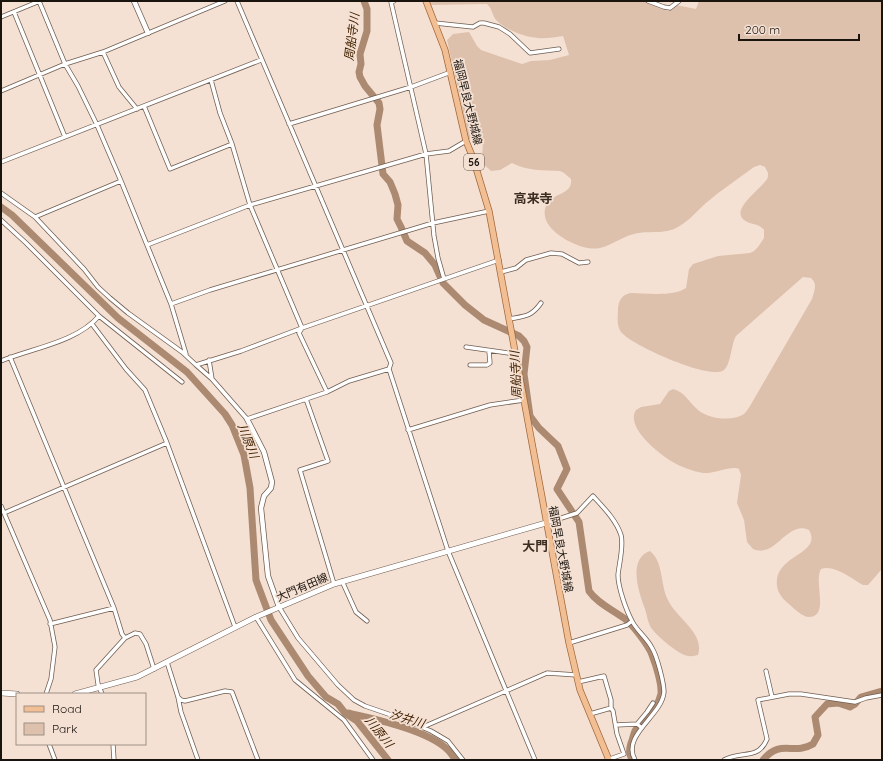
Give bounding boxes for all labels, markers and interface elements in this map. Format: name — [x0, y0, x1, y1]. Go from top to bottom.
water label: 周船寺川 — [341, 10, 362, 62]
scale bar — [739, 16, 859, 42]
text: 200 m — [745, 22, 780, 37]
street label: 福岡早良大野城線 — [451, 58, 485, 146]
road number: 56 — [464, 154, 484, 170]
district label: 高来寺 — [513, 190, 553, 206]
water label: 周船寺川 — [507, 349, 524, 399]
water label: 川原川 — [235, 421, 263, 462]
street label: 福岡早良大野城線 — [546, 504, 576, 594]
district label: 大門 — [522, 538, 548, 554]
street label: 大門有田線 — [274, 570, 330, 604]
legend — [16, 693, 146, 745]
text: Road — [52, 701, 82, 716]
water label: 汐井川 — [388, 706, 428, 732]
water label: 川原川 — [362, 713, 398, 752]
text: Park — [52, 721, 77, 736]

